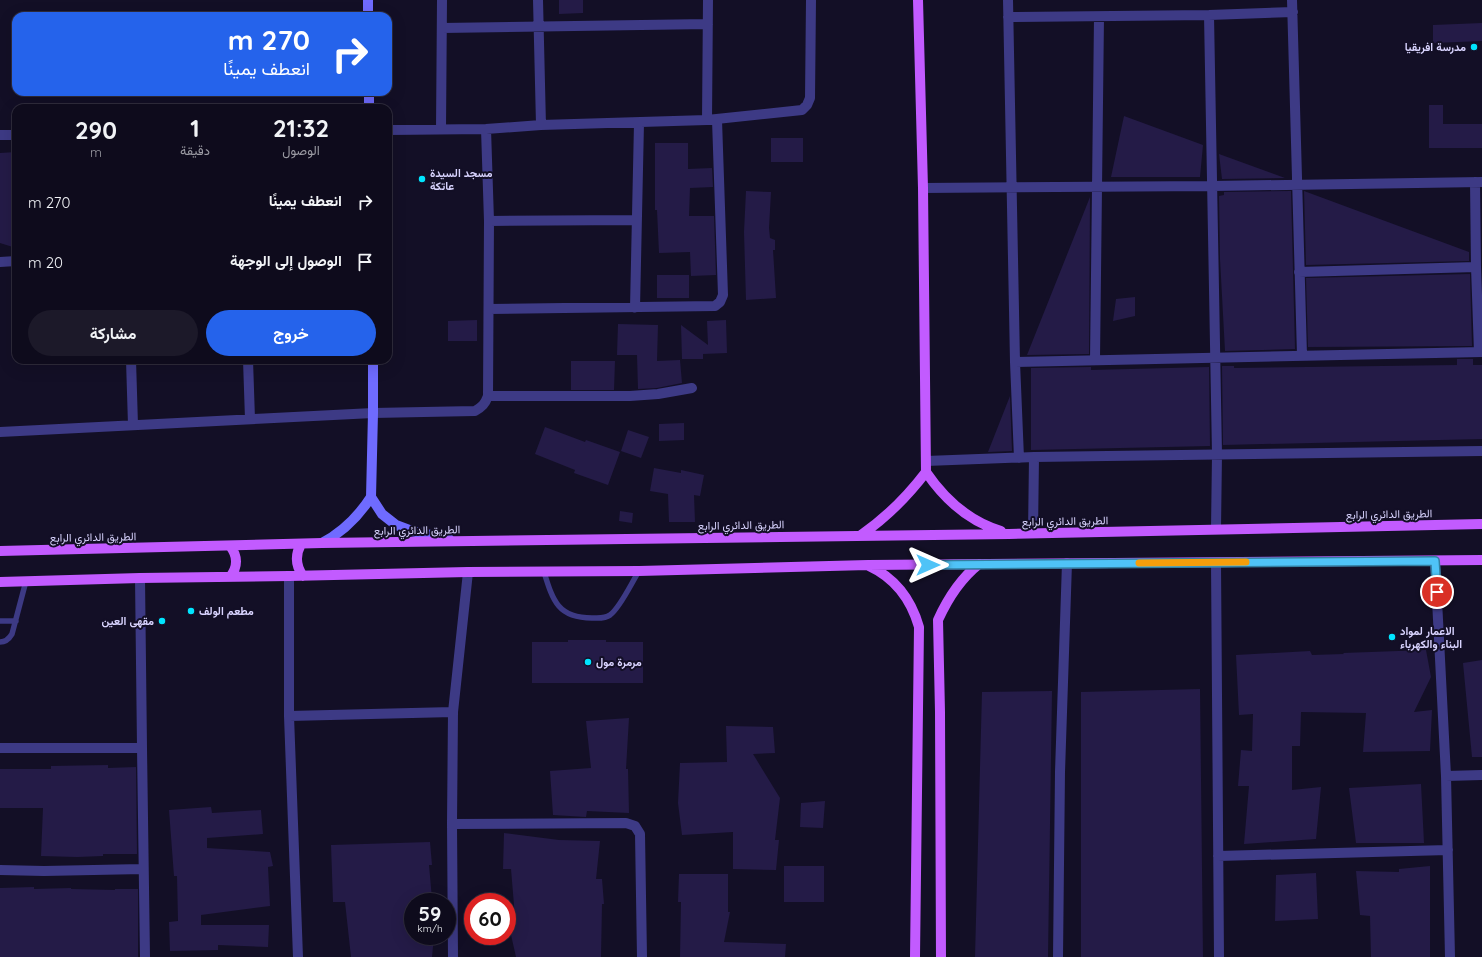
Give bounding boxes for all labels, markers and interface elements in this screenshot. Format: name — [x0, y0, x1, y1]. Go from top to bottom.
text: 270 m — [228, 22, 310, 57]
icon: right — [324, 28, 376, 80]
place label: مدرسة افريقيا — [1405, 40, 1466, 54]
marker: مدرسة افريقيا — [1469, 42, 1479, 52]
text: انعطف يمينًا — [223, 57, 310, 80]
text: 1 — [190, 113, 200, 143]
text: 21:32 — [273, 113, 329, 143]
text: 290 — [75, 115, 117, 145]
text: دقيقة — [180, 142, 210, 158]
text: الوصول — [282, 142, 320, 158]
text: m — [90, 144, 102, 160]
place label: مسجد السيدة عاتكة — [430, 166, 493, 193]
marker: مسجد السيدة عاتكة — [417, 174, 427, 184]
text: انعطف يمينًا — [269, 191, 342, 210]
icon: right — [354, 191, 376, 213]
text: 270 m — [28, 193, 70, 212]
text: الوصول إلى الوجهة — [230, 251, 342, 270]
icon: arrive — [354, 251, 376, 273]
text: 20 m — [28, 253, 63, 272]
button: مشاركة — [28, 310, 198, 356]
button: خروج — [206, 310, 376, 356]
street label: الطريق الدائري الرابع — [1346, 506, 1432, 525]
street label: الطريق الدائري الرابع — [1022, 513, 1108, 532]
street label: الطريق الدائري الرابع — [698, 517, 784, 536]
street label: الطريق الدائري الرابع — [374, 522, 460, 541]
street label: الطريق الدائري الرابع — [50, 529, 136, 548]
position arrow — [907, 544, 949, 586]
pin — [1420, 575, 1454, 609]
icon: arrive — [1426, 581, 1448, 603]
place label: مطعم الولف — [199, 604, 254, 619]
marker: مطعم الولف — [186, 606, 196, 616]
place label: مقهى العين — [101, 614, 154, 628]
marker: مقهى العين — [157, 616, 167, 626]
place label: الاعمار لمواد البناء والكهرباء — [1400, 624, 1462, 651]
marker: الاعمار لمواد البناء والكهرباء — [1387, 632, 1397, 642]
place label: مرمرة مول — [596, 655, 642, 669]
marker: مرمرة مول — [583, 657, 593, 667]
speed limit sign: 60 — [464, 893, 516, 945]
text: 59 — [419, 901, 441, 926]
text: km/h — [417, 922, 443, 935]

